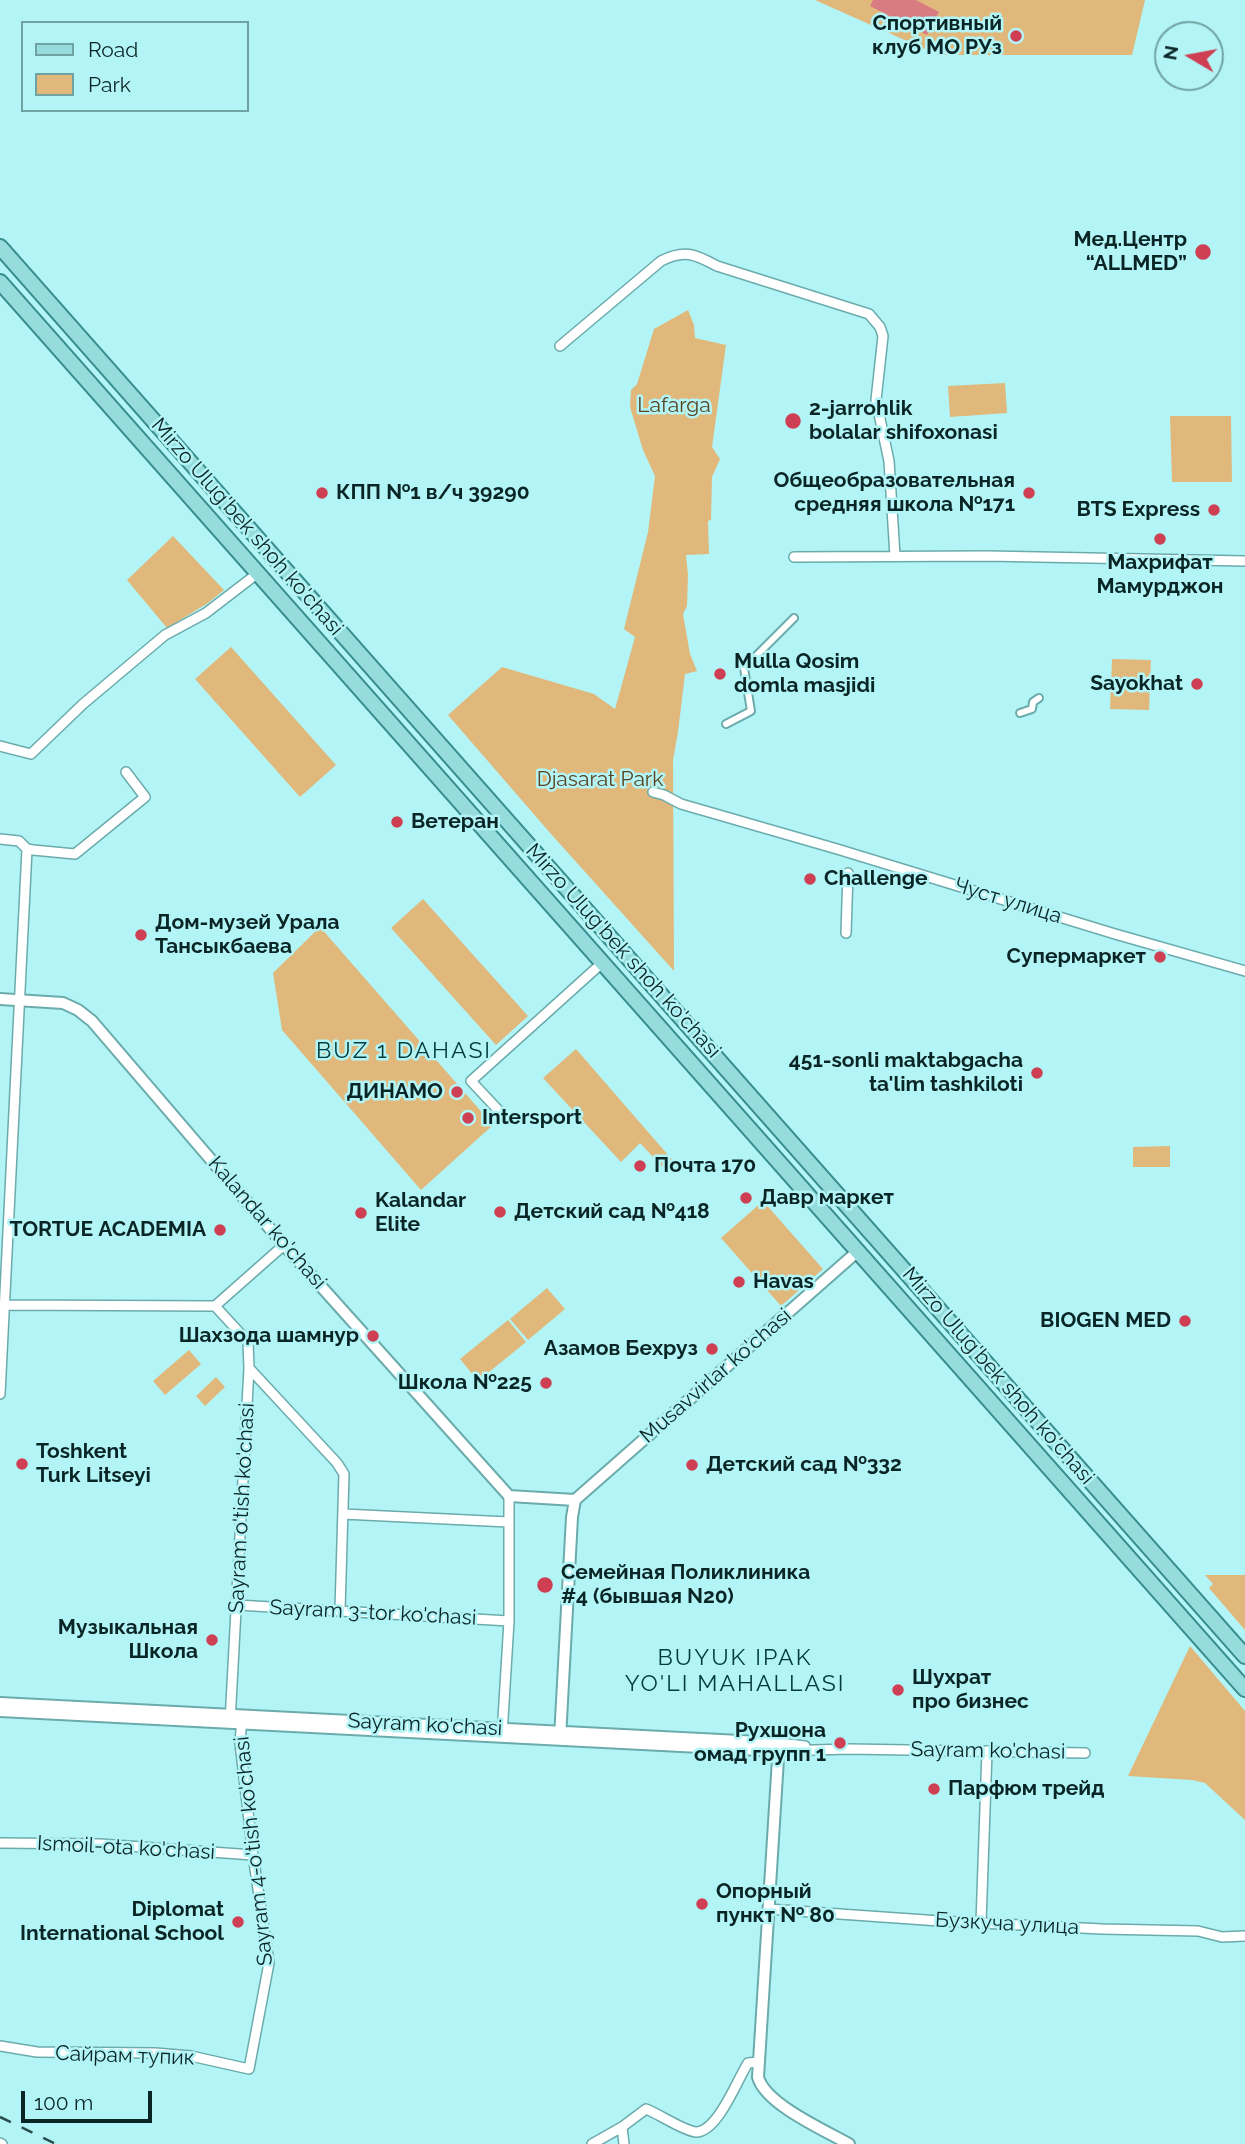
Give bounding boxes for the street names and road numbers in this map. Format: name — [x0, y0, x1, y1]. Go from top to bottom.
street label: Mirzo Ulug'bek shoh ko'chasi — [146, 413, 348, 641]
street label: Mirzo Ulug'bek shoh ko'chasi — [520, 839, 726, 1063]
street label: Чуст улица — [951, 873, 1065, 929]
street label: Kalandar ko'chasi — [202, 1151, 332, 1295]
street label: Mirzo Ulug'bek shoh ko'chasi — [897, 1262, 1099, 1490]
street label: Musavvirlar ko'chasi — [635, 1303, 797, 1449]
street label: Sayram o'tish ko'chasi — [224, 1402, 260, 1614]
street label: Sayram 3-tor ko'chasi — [269, 1595, 477, 1631]
street label: Sayram ko'chasi — [347, 1708, 503, 1742]
street label: Sayram 4-o'tish ko'chasi — [229, 1735, 279, 1967]
street label: Sayram ko'chasi — [910, 1737, 1066, 1765]
street label: Ismoil-ota ko'chasi — [36, 1831, 216, 1865]
street label: Бузкуча улица — [934, 1908, 1080, 1940]
street label: Сайрам тупик — [55, 2041, 195, 2071]

